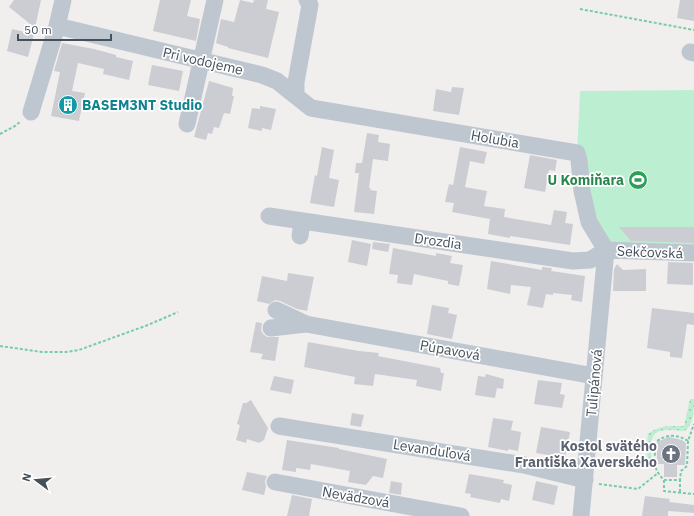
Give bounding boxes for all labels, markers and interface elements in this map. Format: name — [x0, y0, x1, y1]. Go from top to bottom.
scale bar — [18, 16, 111, 42]
text: 50 m — [24, 22, 52, 37]
street label: Pri vodojeme — [161, 43, 245, 79]
building icon: BASEM3NT Studio — [57, 94, 79, 116]
place label: BASEM3NT Studio — [82, 96, 202, 114]
street label: Holubia — [470, 126, 521, 152]
sports icon: U Komiňara — [627, 169, 649, 191]
place label: U Komiňara — [547, 171, 624, 189]
street label: Drozdia — [413, 229, 463, 253]
street label: Sekčovská — [617, 242, 684, 262]
street label: Púpavová — [419, 336, 482, 364]
street label: Tulipánová — [582, 348, 606, 418]
street label: Levanduľová — [392, 435, 473, 465]
place label: Kostol svätého Františka Xaverského — [515, 437, 657, 471]
church icon: Kostol svätého Františka Xaverského — [660, 443, 682, 465]
north arrow — [16, 460, 56, 500]
text: N — [19, 471, 34, 483]
street label: Nevädzová — [321, 482, 392, 512]

